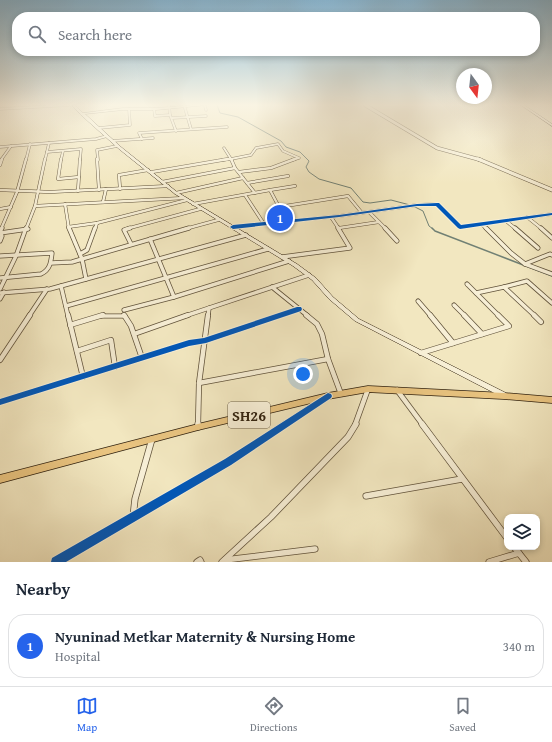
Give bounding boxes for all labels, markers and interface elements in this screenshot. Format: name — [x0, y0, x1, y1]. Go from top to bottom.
search box — [12, 12, 540, 56]
icon: search — [26, 23, 48, 45]
text: Search here — [58, 24, 132, 45]
north arrow — [456, 68, 492, 104]
pin: 1 — [267, 203, 293, 233]
your location — [293, 364, 313, 384]
road number: SH26 — [228, 402, 270, 428]
map controls — [504, 514, 540, 550]
button: layers — [504, 514, 540, 550]
text: Nearby — [16, 576, 70, 601]
text: Nyuninad Metkar Maternity & Nursing Home — [55, 626, 355, 647]
text: 1 — [27, 637, 33, 656]
text: 340 m — [503, 637, 535, 656]
text: Hospital — [55, 647, 100, 666]
tab: Map — [76, 695, 98, 735]
tab: Directions — [250, 695, 297, 735]
tab: Saved — [449, 695, 476, 735]

